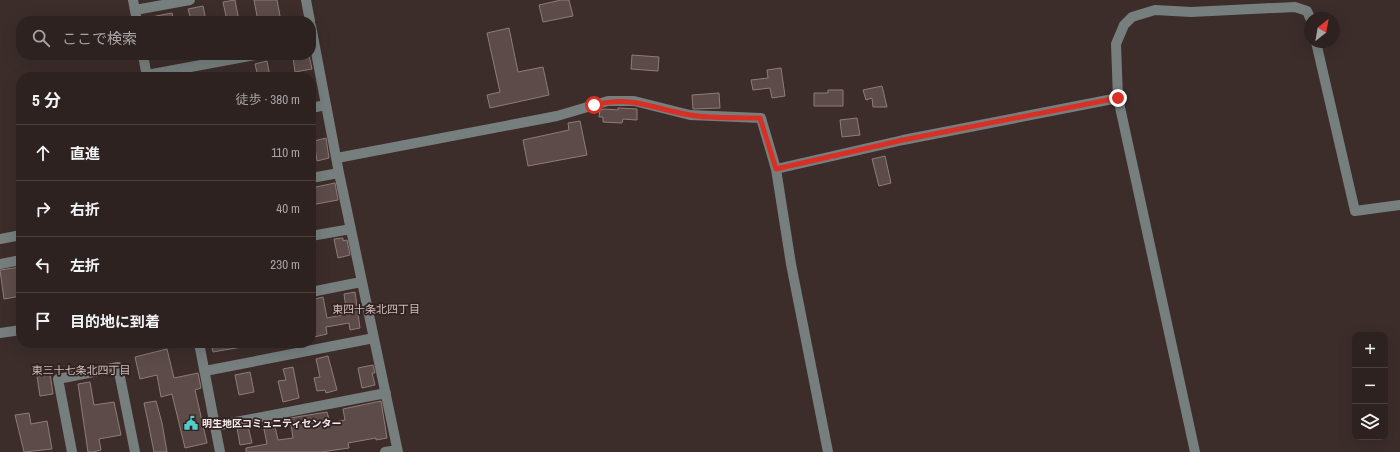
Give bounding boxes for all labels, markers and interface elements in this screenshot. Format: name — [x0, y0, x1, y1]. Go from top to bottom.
north arrow — [1304, 12, 1340, 48]
search box — [16, 16, 316, 60]
icon: search — [30, 27, 52, 49]
text: ここで検索 — [62, 28, 137, 49]
text: 5 分 — [32, 88, 61, 111]
route end — [1109, 89, 1127, 107]
text: 徒歩 · 380 m — [235, 91, 300, 108]
route start — [585, 96, 603, 114]
icon: ahead — [32, 142, 54, 164]
text: 直進 — [70, 143, 100, 164]
text: 110 m — [271, 144, 300, 161]
icon: right — [32, 198, 54, 220]
text: 右折 — [70, 199, 100, 220]
text: 40 m — [276, 200, 300, 217]
icon: left — [32, 254, 54, 276]
text: 左折 — [70, 255, 100, 276]
text: 230 m — [270, 256, 300, 273]
district label: 東四十条北四丁目 — [332, 302, 420, 316]
icon: arrive — [32, 310, 54, 332]
text: 目的地に到着 — [70, 311, 160, 332]
map controls — [1352, 332, 1388, 440]
button: + — [1352, 332, 1388, 368]
district label: 東三十七条北四丁目 — [32, 363, 131, 377]
button: − — [1352, 368, 1388, 404]
button: layers — [1352, 404, 1388, 440]
public building icon: 明生地区コミュニティセンター — [183, 415, 199, 431]
place label: 明生地区コミュニティセンター — [202, 417, 341, 430]

